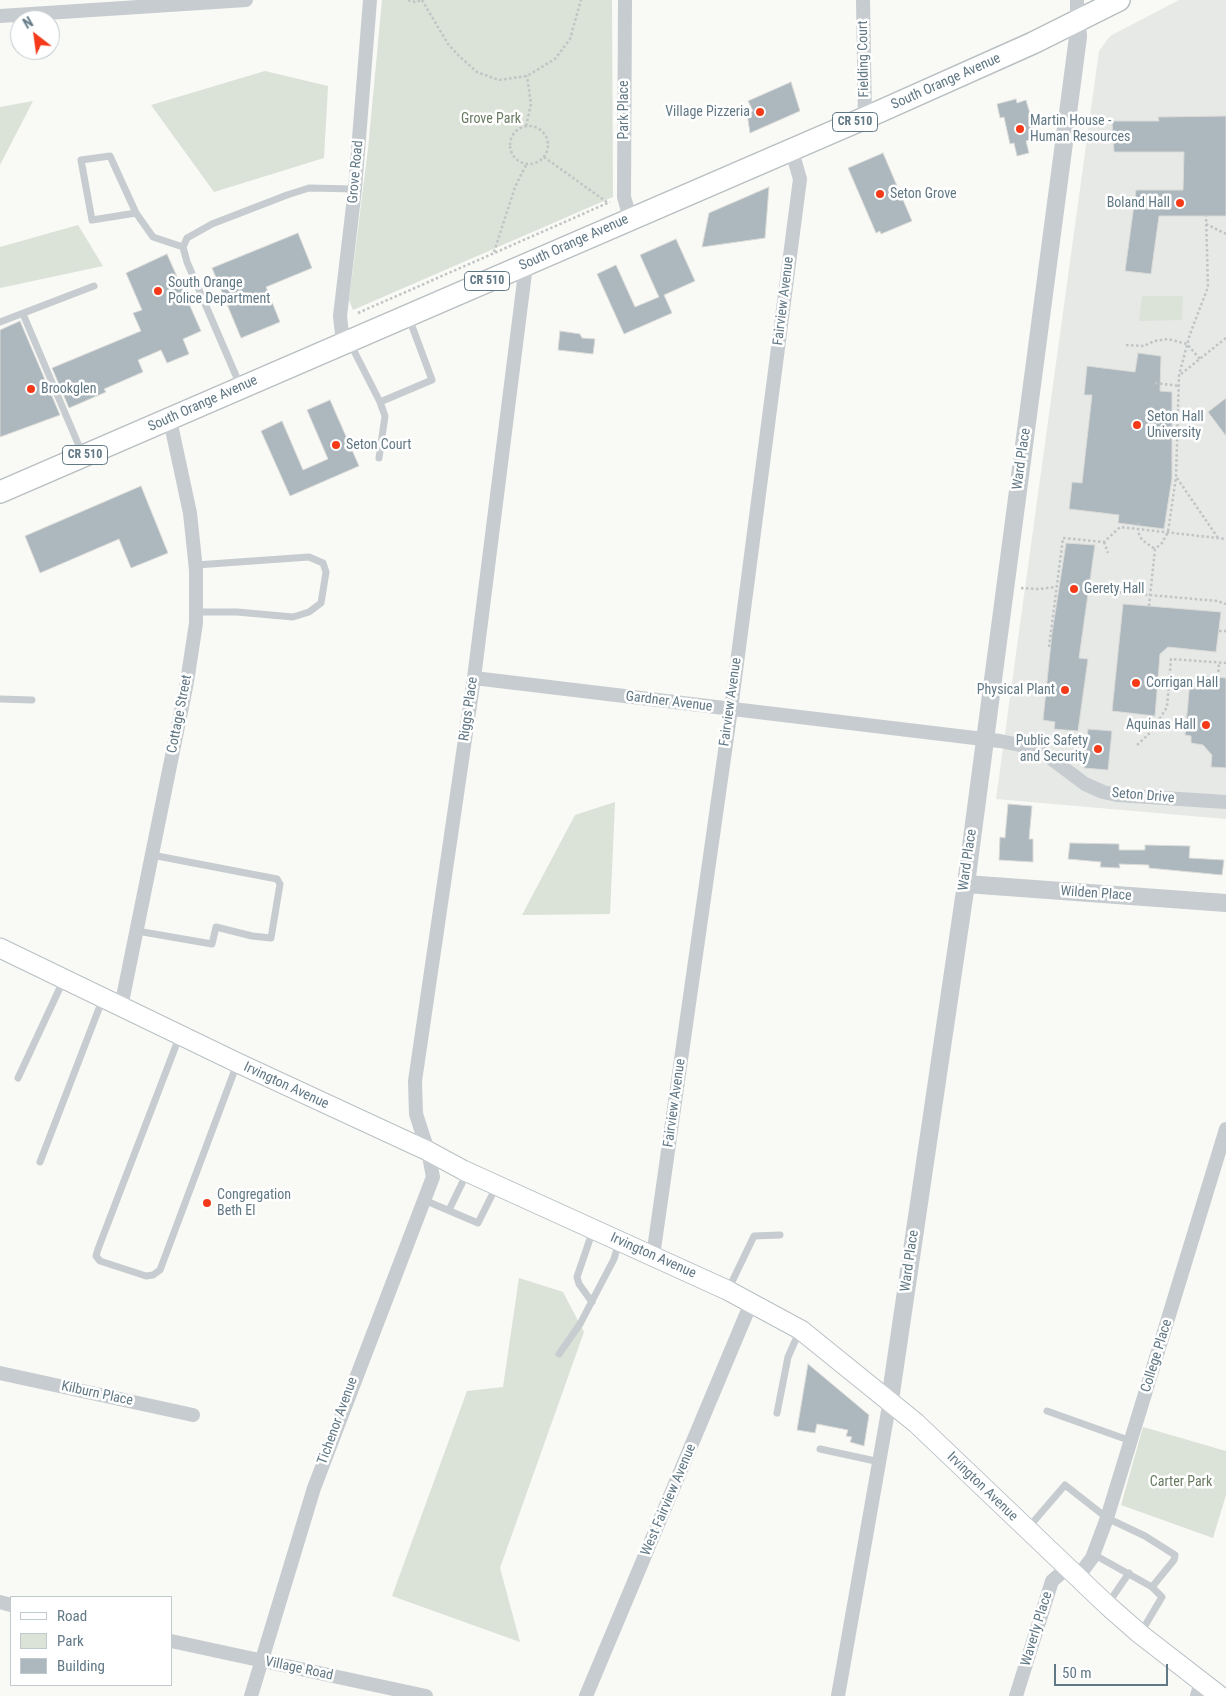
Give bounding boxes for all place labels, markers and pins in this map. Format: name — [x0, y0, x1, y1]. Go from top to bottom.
place label: Village Pizzeria — [665, 104, 750, 120]
marker: Village Pizzeria — [754, 106, 766, 118]
place label: Martin House - Human Resources — [1030, 113, 1130, 146]
marker: Martin House - Human Resources — [1014, 123, 1026, 135]
place label: Seton Grove — [890, 186, 957, 202]
marker: Seton Grove — [874, 188, 886, 200]
place label: Boland Hall — [1107, 195, 1170, 211]
marker: Boland Hall — [1174, 197, 1186, 209]
place label: South Orange Police Department — [168, 275, 270, 308]
marker: South Orange Police Department — [152, 285, 164, 297]
place label: Brookglen — [41, 381, 96, 397]
marker: Brookglen — [25, 383, 37, 395]
place label: Seton Hall University — [1147, 409, 1204, 442]
marker: Seton Hall University — [1131, 419, 1143, 431]
place label: Seton Court — [346, 437, 411, 453]
marker: Seton Court — [330, 439, 342, 451]
place label: Gerety Hall — [1084, 581, 1145, 597]
marker: Gerety Hall — [1068, 583, 1080, 595]
place label: Corrigan Hall — [1146, 675, 1218, 691]
marker: Corrigan Hall — [1130, 677, 1142, 689]
place label: Physical Plant — [977, 682, 1055, 698]
marker: Physical Plant — [1059, 684, 1071, 696]
place label: Aquinas Hall — [1126, 717, 1196, 733]
marker: Aquinas Hall — [1200, 719, 1212, 731]
place label: Public Safety and Security — [1016, 733, 1088, 766]
marker: Public Safety and Security — [1092, 743, 1104, 755]
place label: Congregation Beth El — [217, 1187, 291, 1220]
marker: Congregation Beth El — [201, 1197, 213, 1209]

